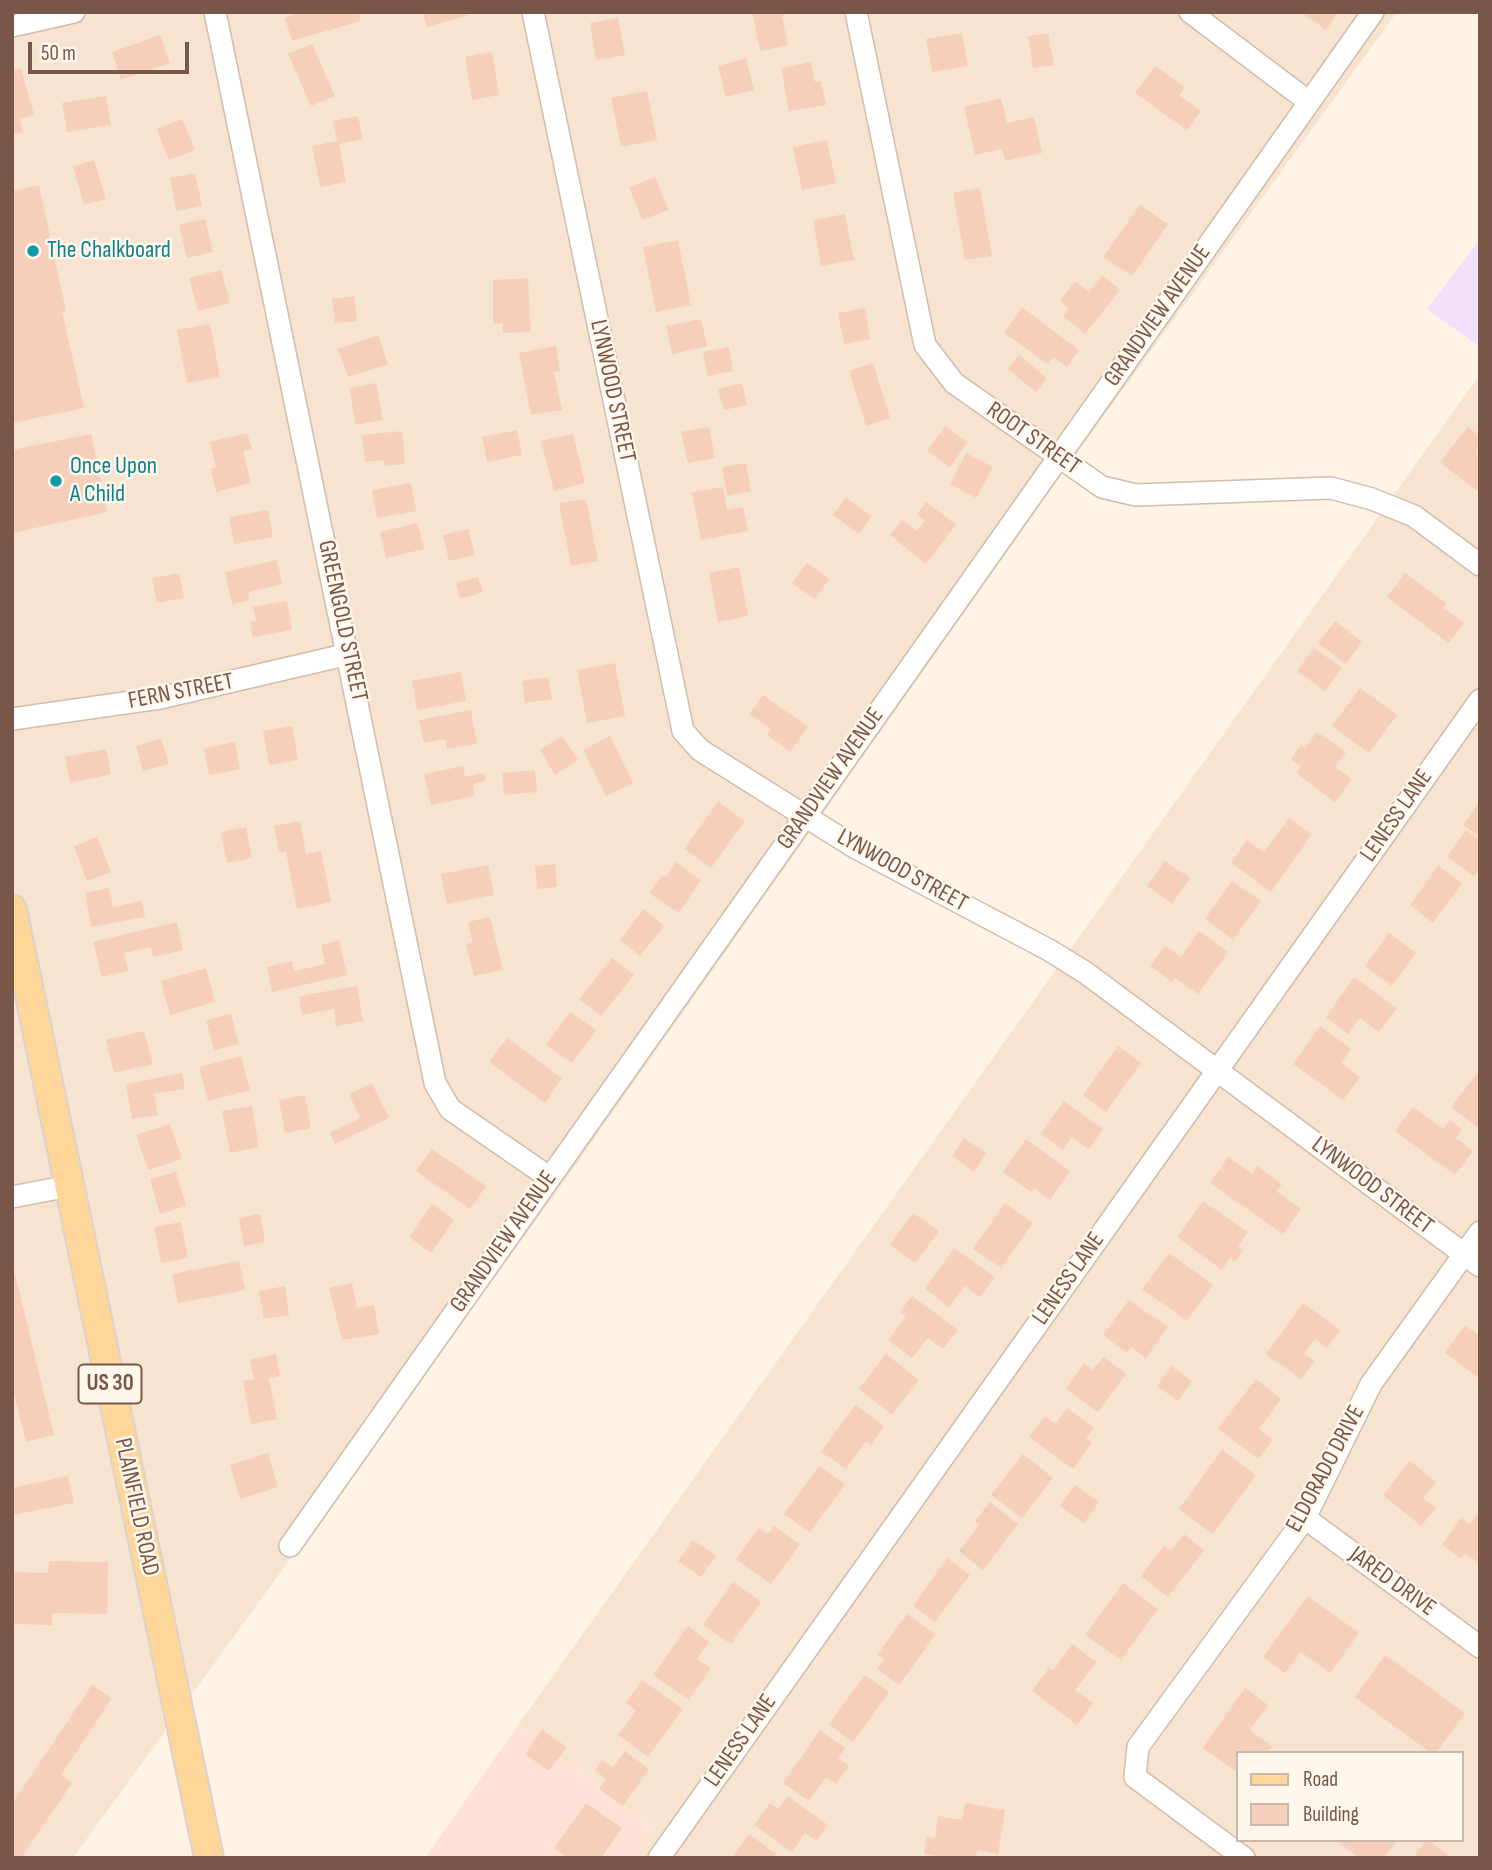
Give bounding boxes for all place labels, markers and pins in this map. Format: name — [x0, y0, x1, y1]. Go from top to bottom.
place label: The Chalkboard — [47, 237, 171, 265]
marker: The Chalkboard — [25, 243, 41, 259]
place label: Once Upon A Child — [70, 453, 157, 509]
marker: Once Upon A Child — [48, 473, 64, 489]

